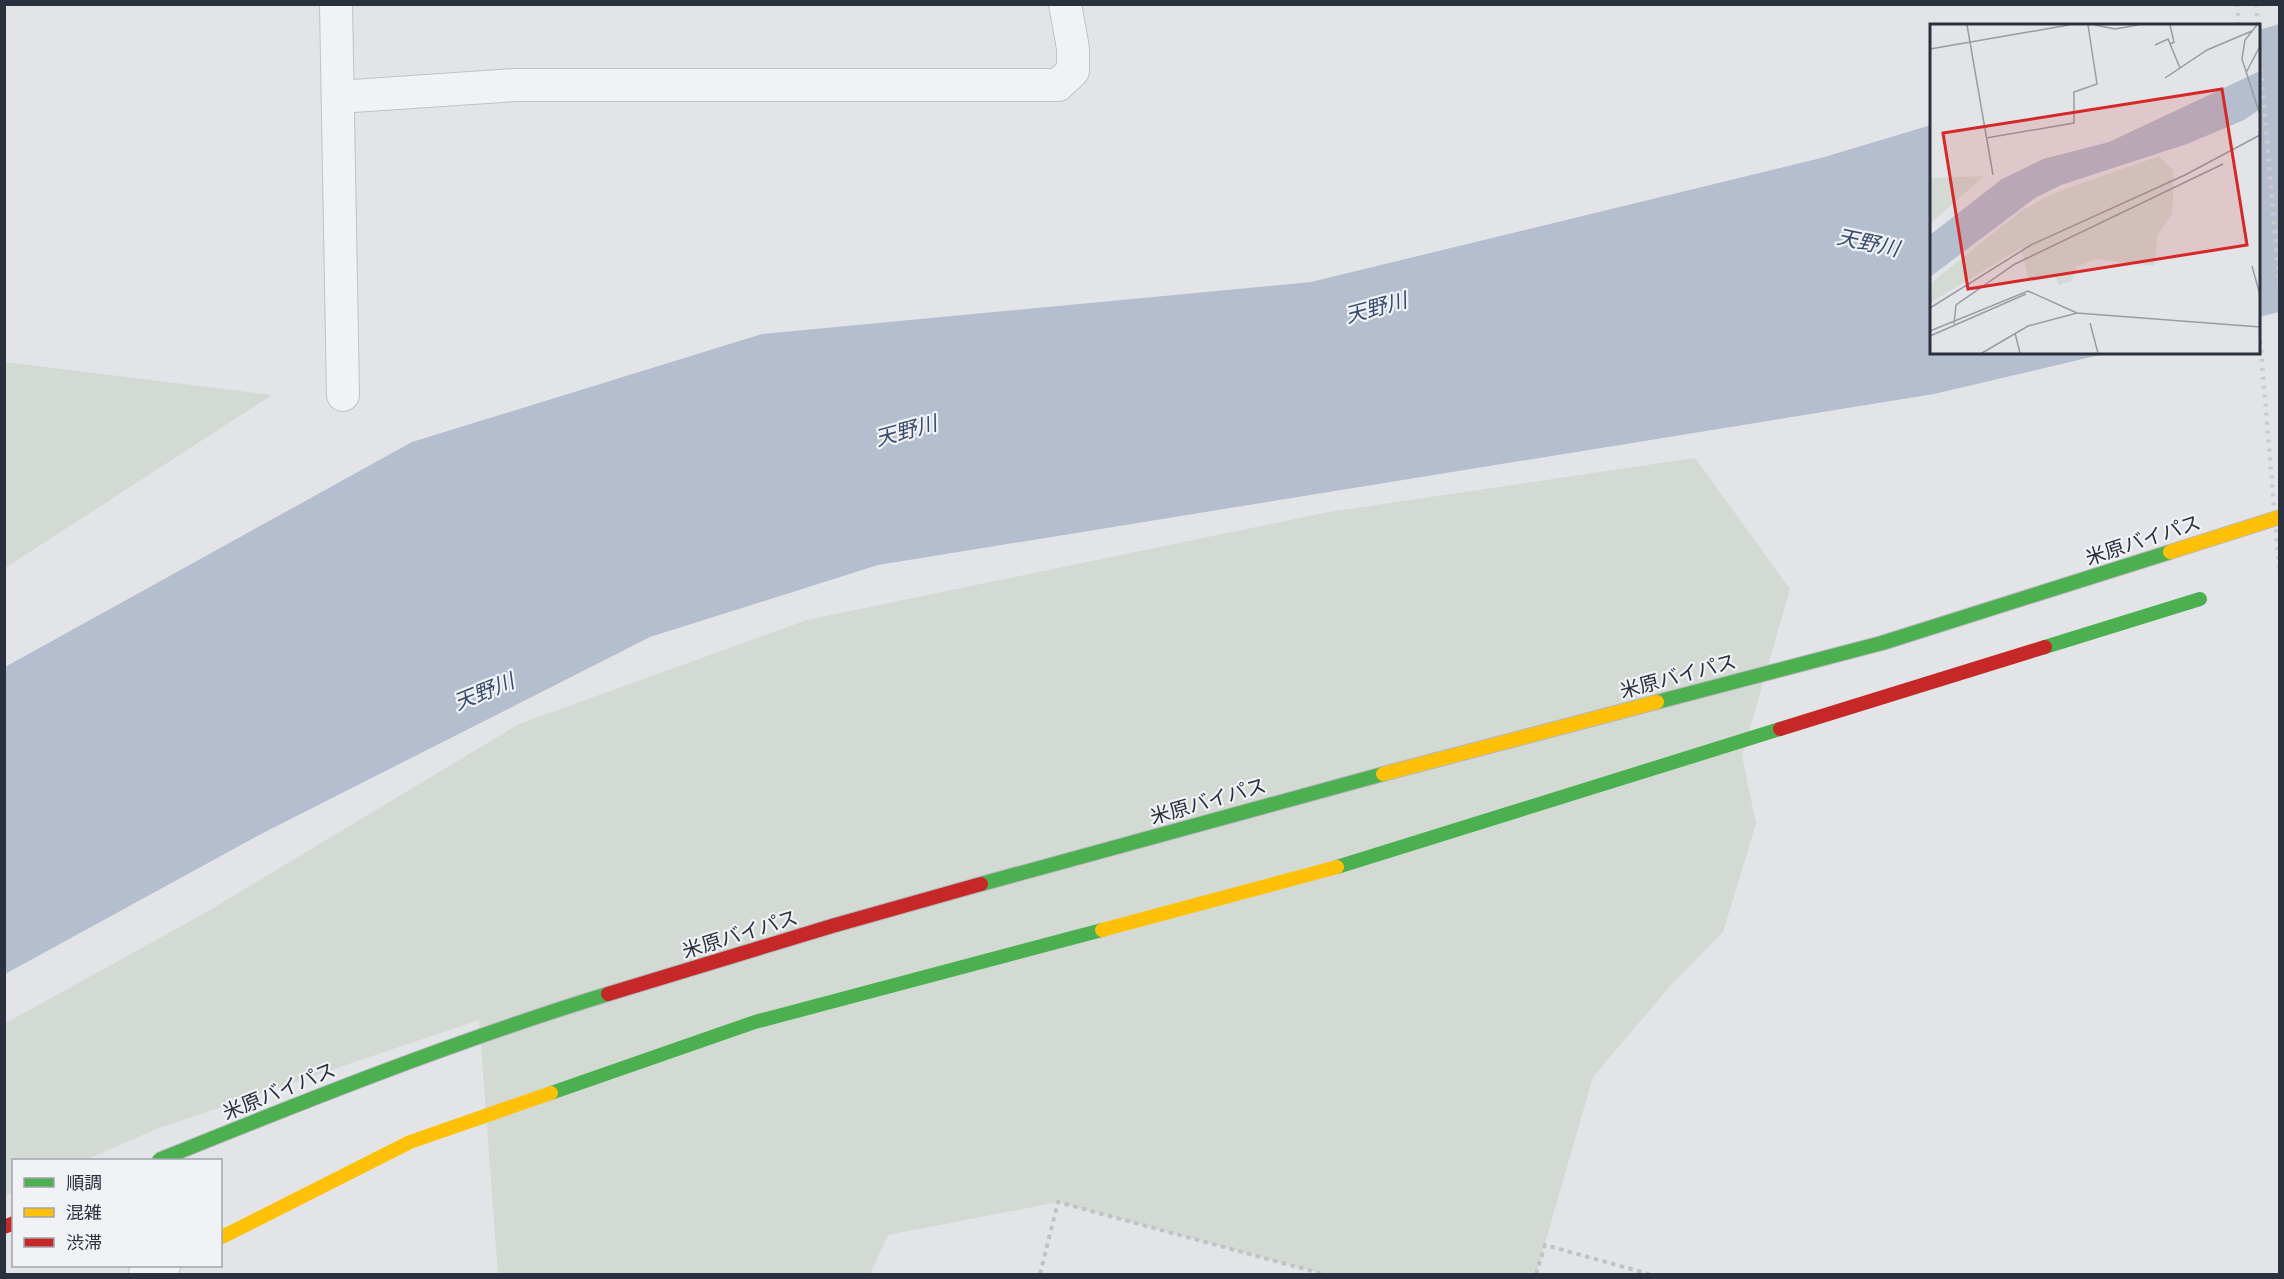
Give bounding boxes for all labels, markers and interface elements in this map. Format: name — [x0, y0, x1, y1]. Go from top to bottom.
inset map — [1930, 24, 2260, 354]
water label: 天野川 — [1834, 223, 1904, 263]
water label: 天野川 — [1342, 286, 1412, 329]
water label: 天野川 — [872, 409, 942, 452]
street label: 米原バイパス — [2082, 509, 2204, 571]
street label: 米原バイパス — [1617, 648, 1739, 704]
water label: 天野川 — [450, 666, 520, 716]
street label: 米原バイパス — [1147, 772, 1269, 830]
street label: 米原バイパス — [679, 904, 801, 964]
street label: 米原バイパス — [219, 1057, 339, 1125]
legend — [12, 1159, 222, 1267]
text: 順調 — [66, 1171, 102, 1194]
text: 混雑 — [66, 1201, 102, 1224]
text: 渋滞 — [66, 1231, 102, 1254]

